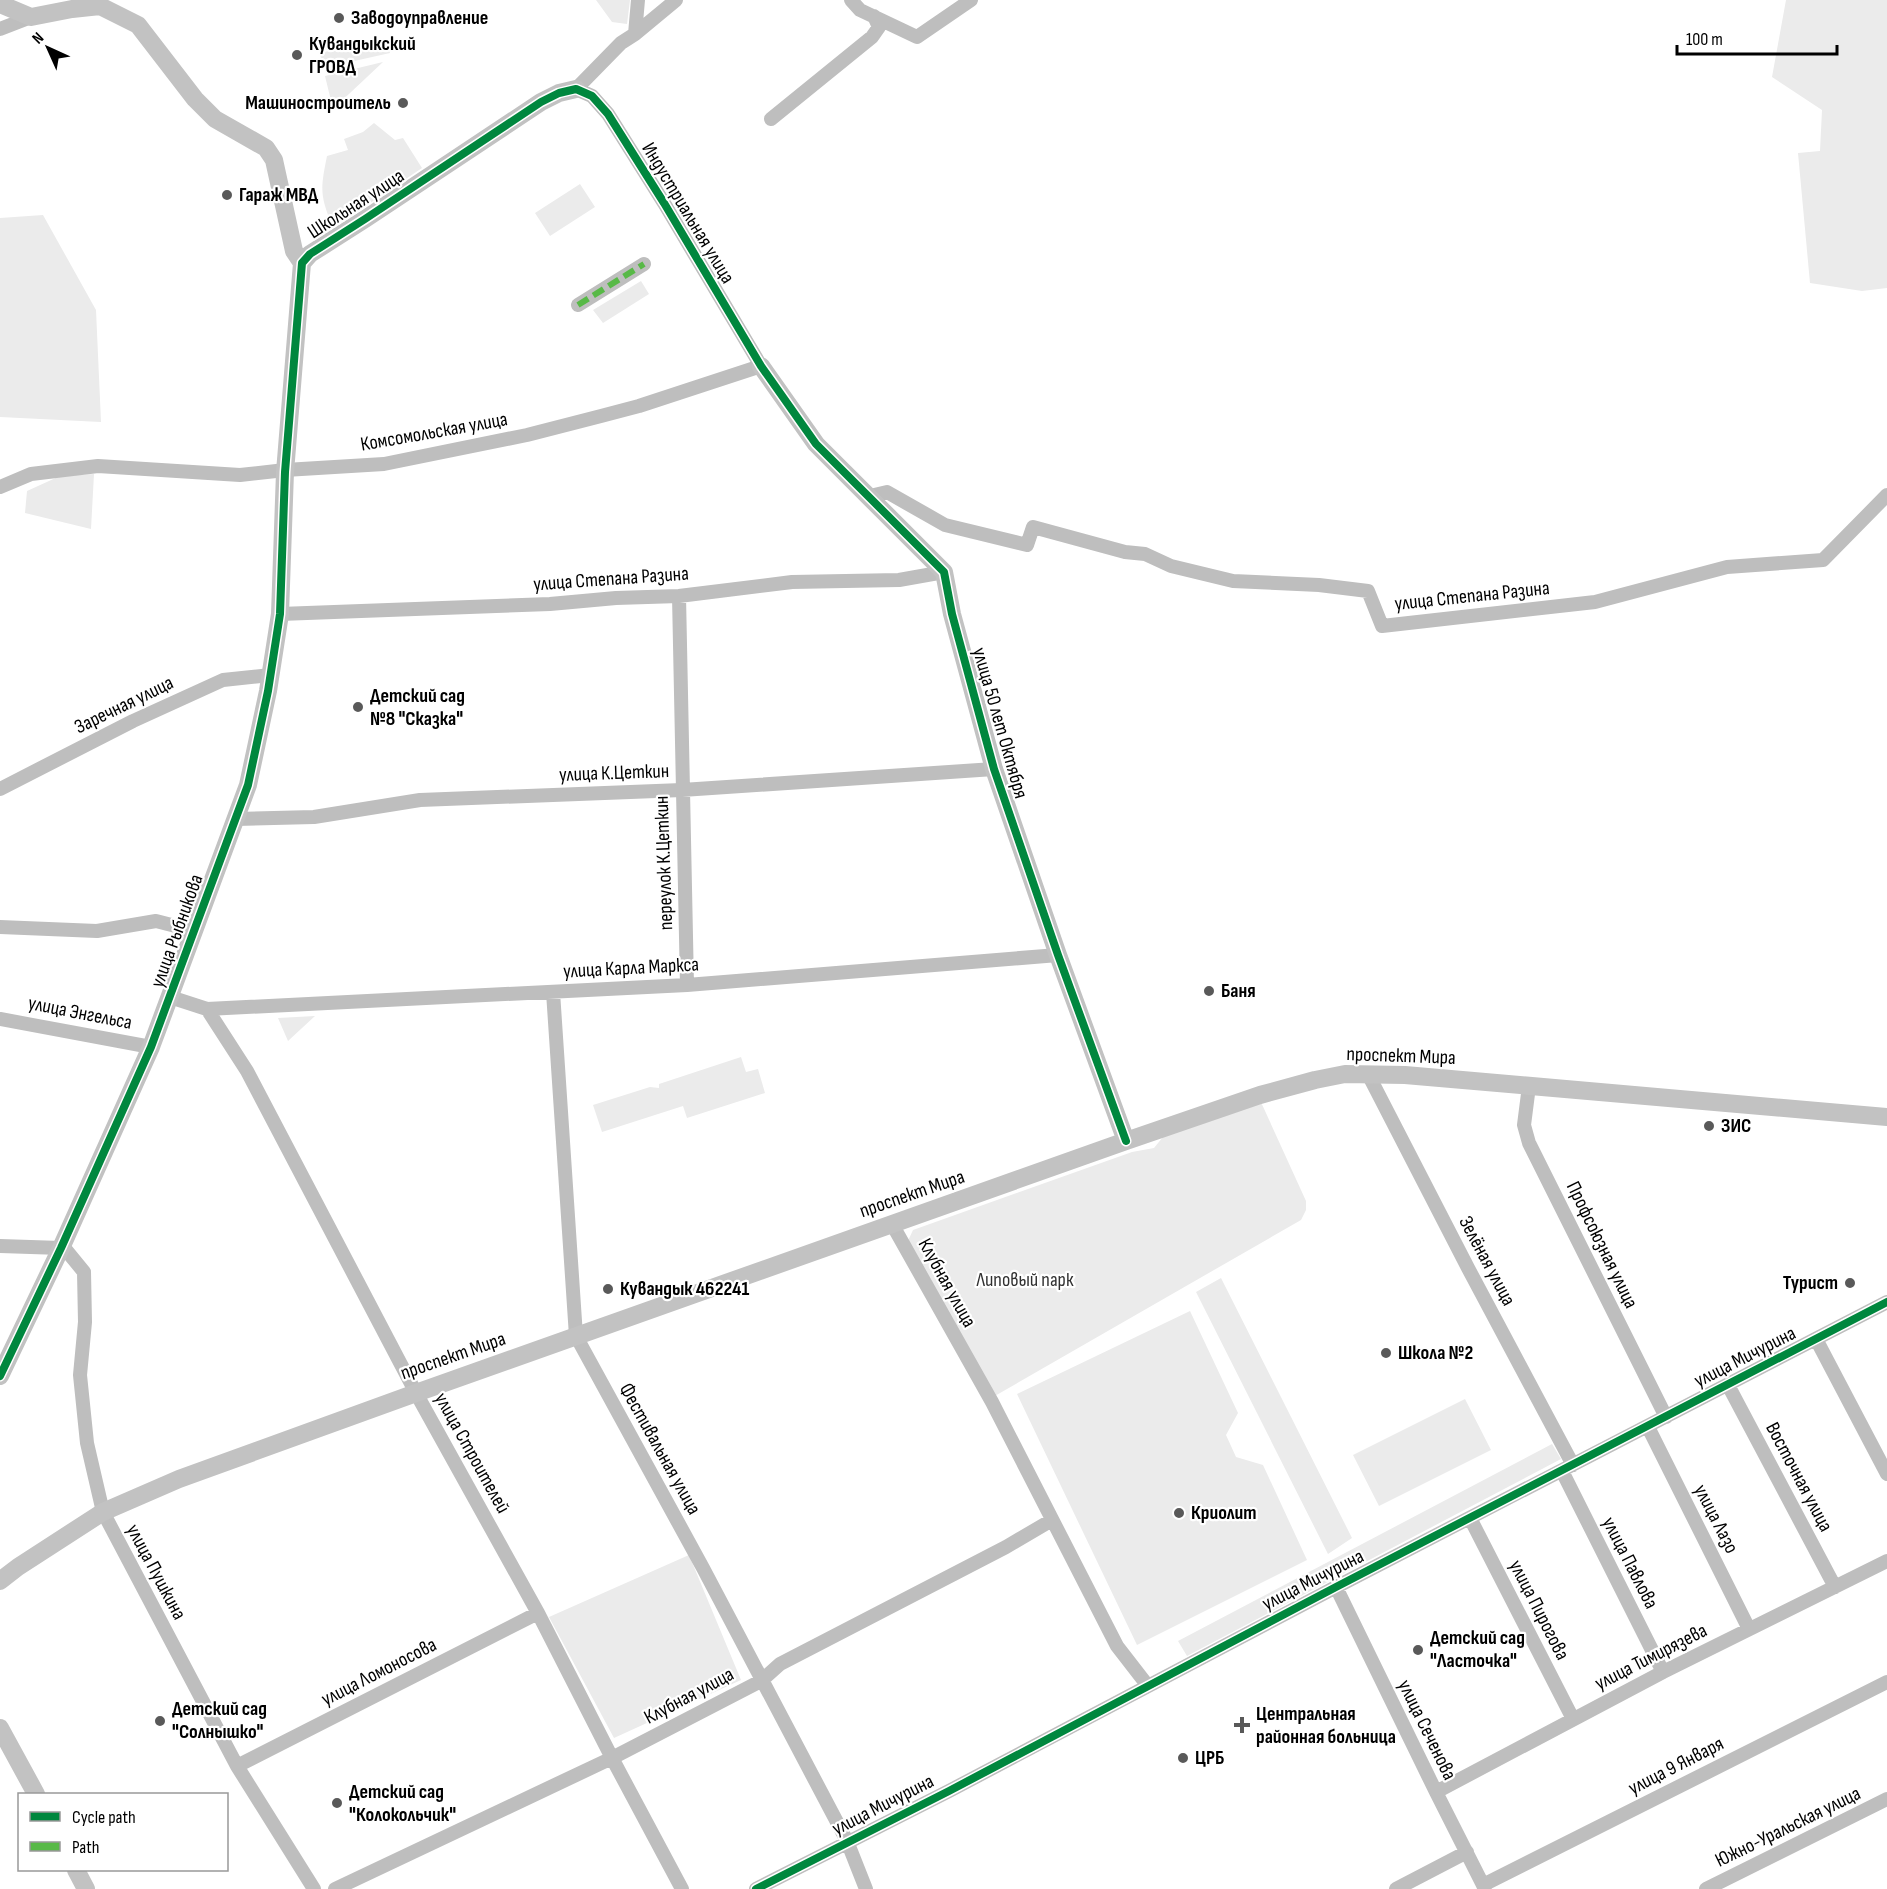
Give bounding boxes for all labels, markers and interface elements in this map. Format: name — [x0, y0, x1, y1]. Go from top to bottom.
place label: Заводоуправление — [351, 6, 488, 30]
marker: Заводоуправление — [332, 11, 346, 25]
north arrow — [18, 18, 78, 78]
scale bar — [1677, 18, 1838, 56]
text: N — [29, 29, 48, 48]
text: 100 m — [1686, 29, 1723, 50]
place label: Кувандыкский ГРОВД — [309, 32, 416, 79]
marker: Кувандыкский ГРОВД — [290, 48, 304, 62]
place label: Машиностроитель — [245, 91, 391, 115]
marker: Машиностроитель — [396, 96, 410, 110]
street label: Индустриальная улица — [636, 138, 740, 288]
street label: Школьная улица — [303, 164, 409, 244]
place label: Гараж МВД — [239, 183, 319, 207]
marker: Гараж МВД — [220, 188, 234, 202]
street label: Комсомольская улица — [359, 407, 509, 457]
street label: улица Степана Разина — [533, 562, 689, 596]
street label: улица Степана Разина — [1393, 576, 1551, 616]
street label: улица 50 лет Октября — [967, 645, 1033, 801]
street label: Заречная улица — [71, 671, 177, 739]
place label: Детский сад №8 "Сказка" — [370, 684, 465, 731]
marker: Детский сад №8 "Сказка" — [351, 700, 365, 714]
street label: улица К.Цеткин — [559, 759, 669, 787]
street label: переулок К.Цеткин — [650, 795, 678, 931]
street label: улица Рыбникова — [145, 871, 209, 991]
street label: улица Карла Маркса — [562, 952, 700, 984]
place label: Баня — [1221, 979, 1256, 1003]
marker: Баня — [1202, 984, 1216, 998]
street label: улица Энгельса — [26, 991, 134, 1035]
street label: проспект Мира — [1346, 1042, 1456, 1070]
place label: ЗИС — [1721, 1114, 1751, 1138]
marker: ЗИС — [1702, 1119, 1716, 1133]
street label: проспект Мира — [856, 1165, 968, 1223]
street label: Профсоюзная улица — [1561, 1178, 1643, 1312]
street label: Зелёная улица — [1453, 1212, 1521, 1310]
street label: Клубная улица — [913, 1234, 981, 1332]
park label: Липовый парк — [976, 1268, 1074, 1292]
place label: Турист — [1783, 1271, 1838, 1295]
marker: Турист — [1843, 1276, 1857, 1290]
place label: Кувандык 462241 — [620, 1277, 749, 1301]
marker: Кувандык 462241 — [601, 1282, 615, 1296]
street label: улица Мичурина — [1690, 1321, 1800, 1393]
street label: проспект Мира — [397, 1327, 509, 1385]
place label: Школа №2 — [1398, 1341, 1473, 1365]
marker: Школа №2 — [1379, 1346, 1393, 1360]
street label: Фестивальная улица — [614, 1379, 706, 1519]
street label: улица Строителей — [429, 1389, 515, 1517]
street label: Восточная улица — [1760, 1418, 1838, 1536]
street label: улица Лазо — [1688, 1481, 1744, 1557]
place label: Криолит — [1191, 1501, 1257, 1525]
marker: Криолит — [1172, 1506, 1186, 1520]
street label: улица Павлова — [1597, 1513, 1663, 1613]
street label: улица Пушкина — [121, 1520, 191, 1624]
street label: улица Мичурина — [1258, 1544, 1368, 1616]
street label: улица Пирогова — [1504, 1556, 1574, 1664]
street label: улица Тимирязева — [1591, 1618, 1711, 1696]
place label: Детский сад "Ласточка" — [1430, 1626, 1525, 1673]
street label: улица Ломоносова — [317, 1633, 441, 1711]
marker: Детский сад "Ласточка" — [1411, 1643, 1425, 1657]
street label: Клубная улица — [640, 1662, 738, 1730]
street label: улица Сеченова — [1392, 1676, 1462, 1784]
place label: Детский сад "Солнышко" — [172, 1697, 267, 1744]
place label: Центральная районная больница — [1256, 1702, 1396, 1749]
marker: Детский сад "Солнышко" — [153, 1714, 167, 1728]
marker: Центральная районная больница — [1233, 1716, 1251, 1734]
street label: улица 9 Января — [1624, 1732, 1728, 1800]
place label: ЦРБ — [1195, 1746, 1224, 1770]
marker: ЦРБ — [1176, 1751, 1190, 1765]
street label: улица Мичурина — [828, 1769, 938, 1841]
place label: Детский сад "Колокольчик" — [349, 1780, 456, 1827]
street label: Южно-Уральская улица — [1711, 1781, 1865, 1873]
legend — [18, 1793, 228, 1871]
marker: Детский сад "Колокольчик" — [330, 1796, 344, 1810]
text: Cycle path — [72, 1807, 136, 1828]
text: Path — [72, 1837, 100, 1858]

